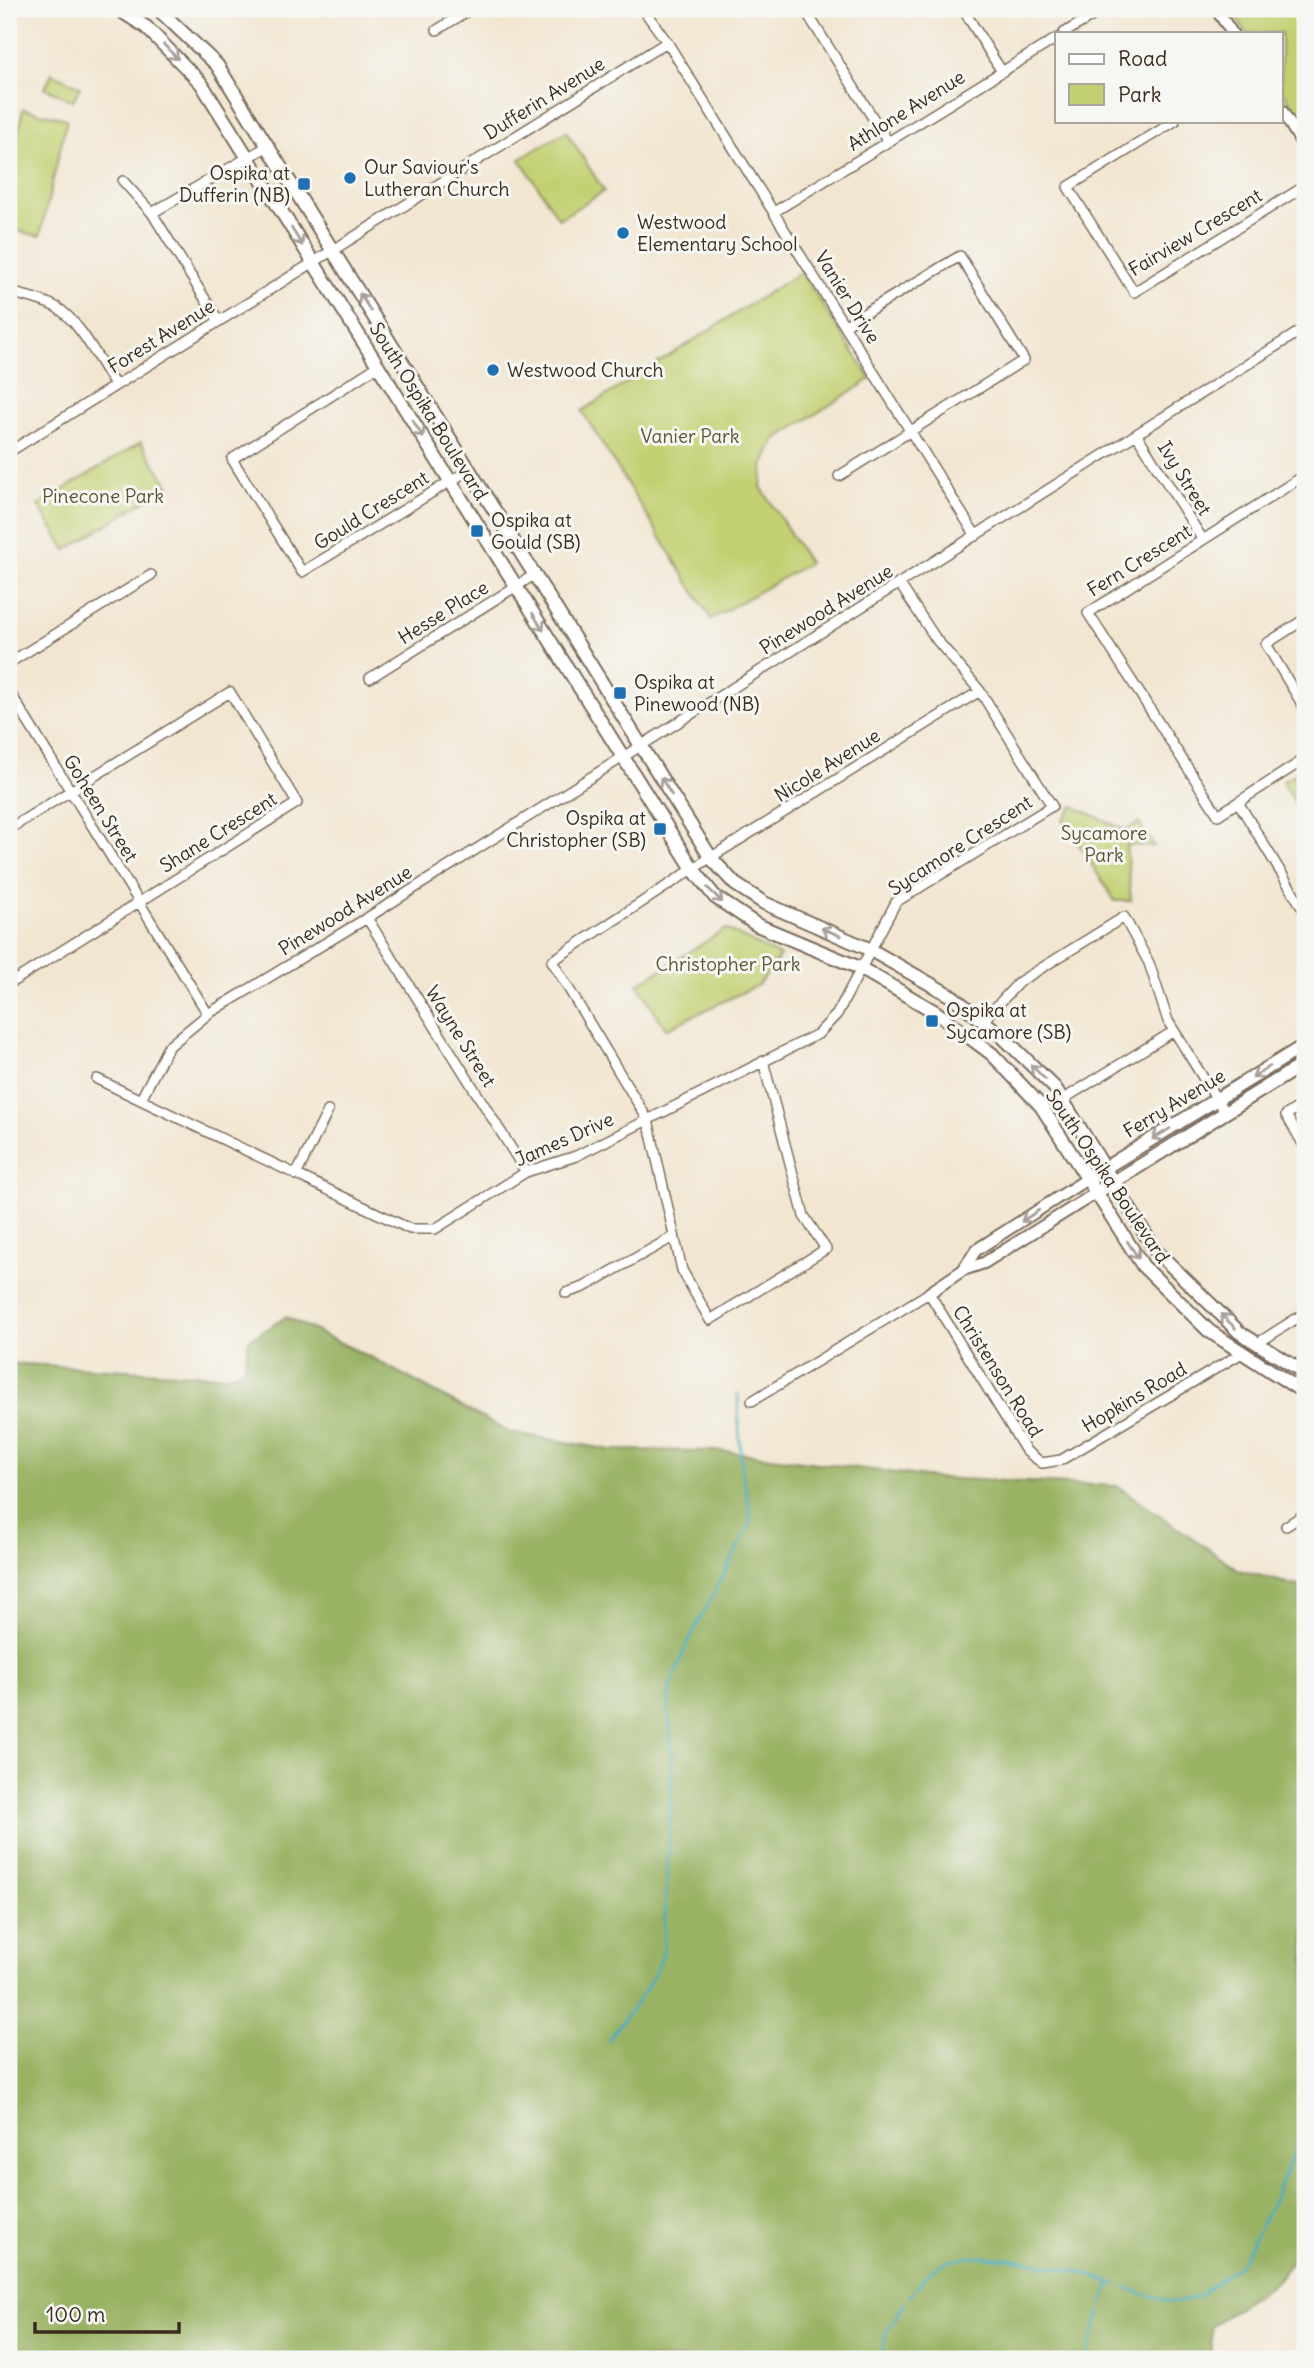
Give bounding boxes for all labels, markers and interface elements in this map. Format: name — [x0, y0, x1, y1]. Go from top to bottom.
legend — [1055, 32, 1282, 122]
one-way arrow — [162, 43, 179, 60]
text: Road — [1118, 45, 1167, 72]
street label: Dufferin Avenue — [479, 51, 609, 145]
street label: Athlone Avenue — [843, 64, 969, 156]
text: Park — [1118, 81, 1161, 108]
place label: Our Saviour's Lutheran Church — [364, 155, 509, 201]
place label: Ospika at Dufferin (NB) — [179, 161, 290, 207]
marker: Our Saviour's Lutheran Church — [342, 170, 358, 186]
marker: Ospika at Dufferin (NB) — [296, 176, 312, 192]
street label: Fairview Crescent — [1124, 183, 1266, 281]
place label: Westwood Elementary School — [637, 210, 798, 256]
marker: Westwood Elementary School — [615, 225, 631, 241]
one-way arrow — [291, 226, 305, 246]
street label: Vanier Drive — [810, 246, 886, 348]
one-way arrow — [357, 293, 371, 313]
street label: Forest Avenue — [103, 294, 219, 378]
street label: South Ospika Boulevard — [365, 318, 493, 504]
place label: Westwood Church — [507, 358, 664, 382]
marker: Westwood Church — [485, 362, 501, 378]
one-way arrow — [411, 419, 425, 439]
park label: Vanier Park — [641, 424, 740, 448]
street label: Ivy Street — [1153, 437, 1217, 519]
street label: Gould Crescent — [309, 465, 433, 555]
park label: Pinecone Park — [42, 484, 164, 508]
place label: Ospika at Gould (SB) — [491, 508, 581, 554]
street label: Fern Crescent — [1082, 518, 1196, 602]
marker: Ospika at Gould (SB) — [469, 523, 485, 539]
street label: Pinewood Avenue — [755, 558, 897, 660]
street label: Hesse Place — [393, 575, 493, 649]
one-way arrow — [532, 612, 546, 632]
place label: Ospika at Pinewood (NB) — [634, 670, 760, 716]
marker: Ospika at Pinewood (NB) — [612, 685, 628, 701]
street label: Nicole Avenue — [770, 723, 884, 807]
street label: Goheen Street — [58, 750, 144, 866]
one-way arrow — [658, 777, 672, 797]
street label: Shane Crescent — [155, 786, 281, 878]
street label: Sycamore Crescent — [884, 790, 1036, 900]
place label: Ospika at Christopher (SB) — [506, 806, 646, 852]
marker: Ospika at Christopher (SB) — [652, 821, 668, 837]
park label: Sycamore Park — [1061, 821, 1147, 867]
street label: Pinewood Avenue — [274, 859, 416, 961]
one-way arrow — [707, 886, 724, 903]
one-way arrow — [820, 925, 842, 938]
park label: Christopher Park — [656, 952, 801, 976]
street label: Wayne Street — [420, 981, 502, 1091]
place label: Ospika at Sycamore (SB) — [946, 998, 1071, 1044]
marker: Ospika at Sycamore (SB) — [924, 1013, 940, 1029]
one-way arrow — [1030, 1063, 1047, 1080]
street label: Ferry Avenue — [1119, 1063, 1229, 1143]
one-way arrow — [1252, 1066, 1272, 1080]
street label: South Ospika Boulevard — [1041, 1084, 1175, 1268]
street label: James Drive — [511, 1107, 617, 1171]
one-way arrow — [1151, 1127, 1171, 1141]
one-way arrow — [1020, 1209, 1040, 1223]
one-way arrow — [1126, 1240, 1140, 1260]
street label: Christenson Road — [948, 1301, 1048, 1441]
one-way arrow — [1220, 1313, 1237, 1330]
street label: Hopkins Road — [1077, 1356, 1191, 1438]
scale bar — [35, 2291, 178, 2335]
text: 100 m — [46, 2301, 105, 2328]

